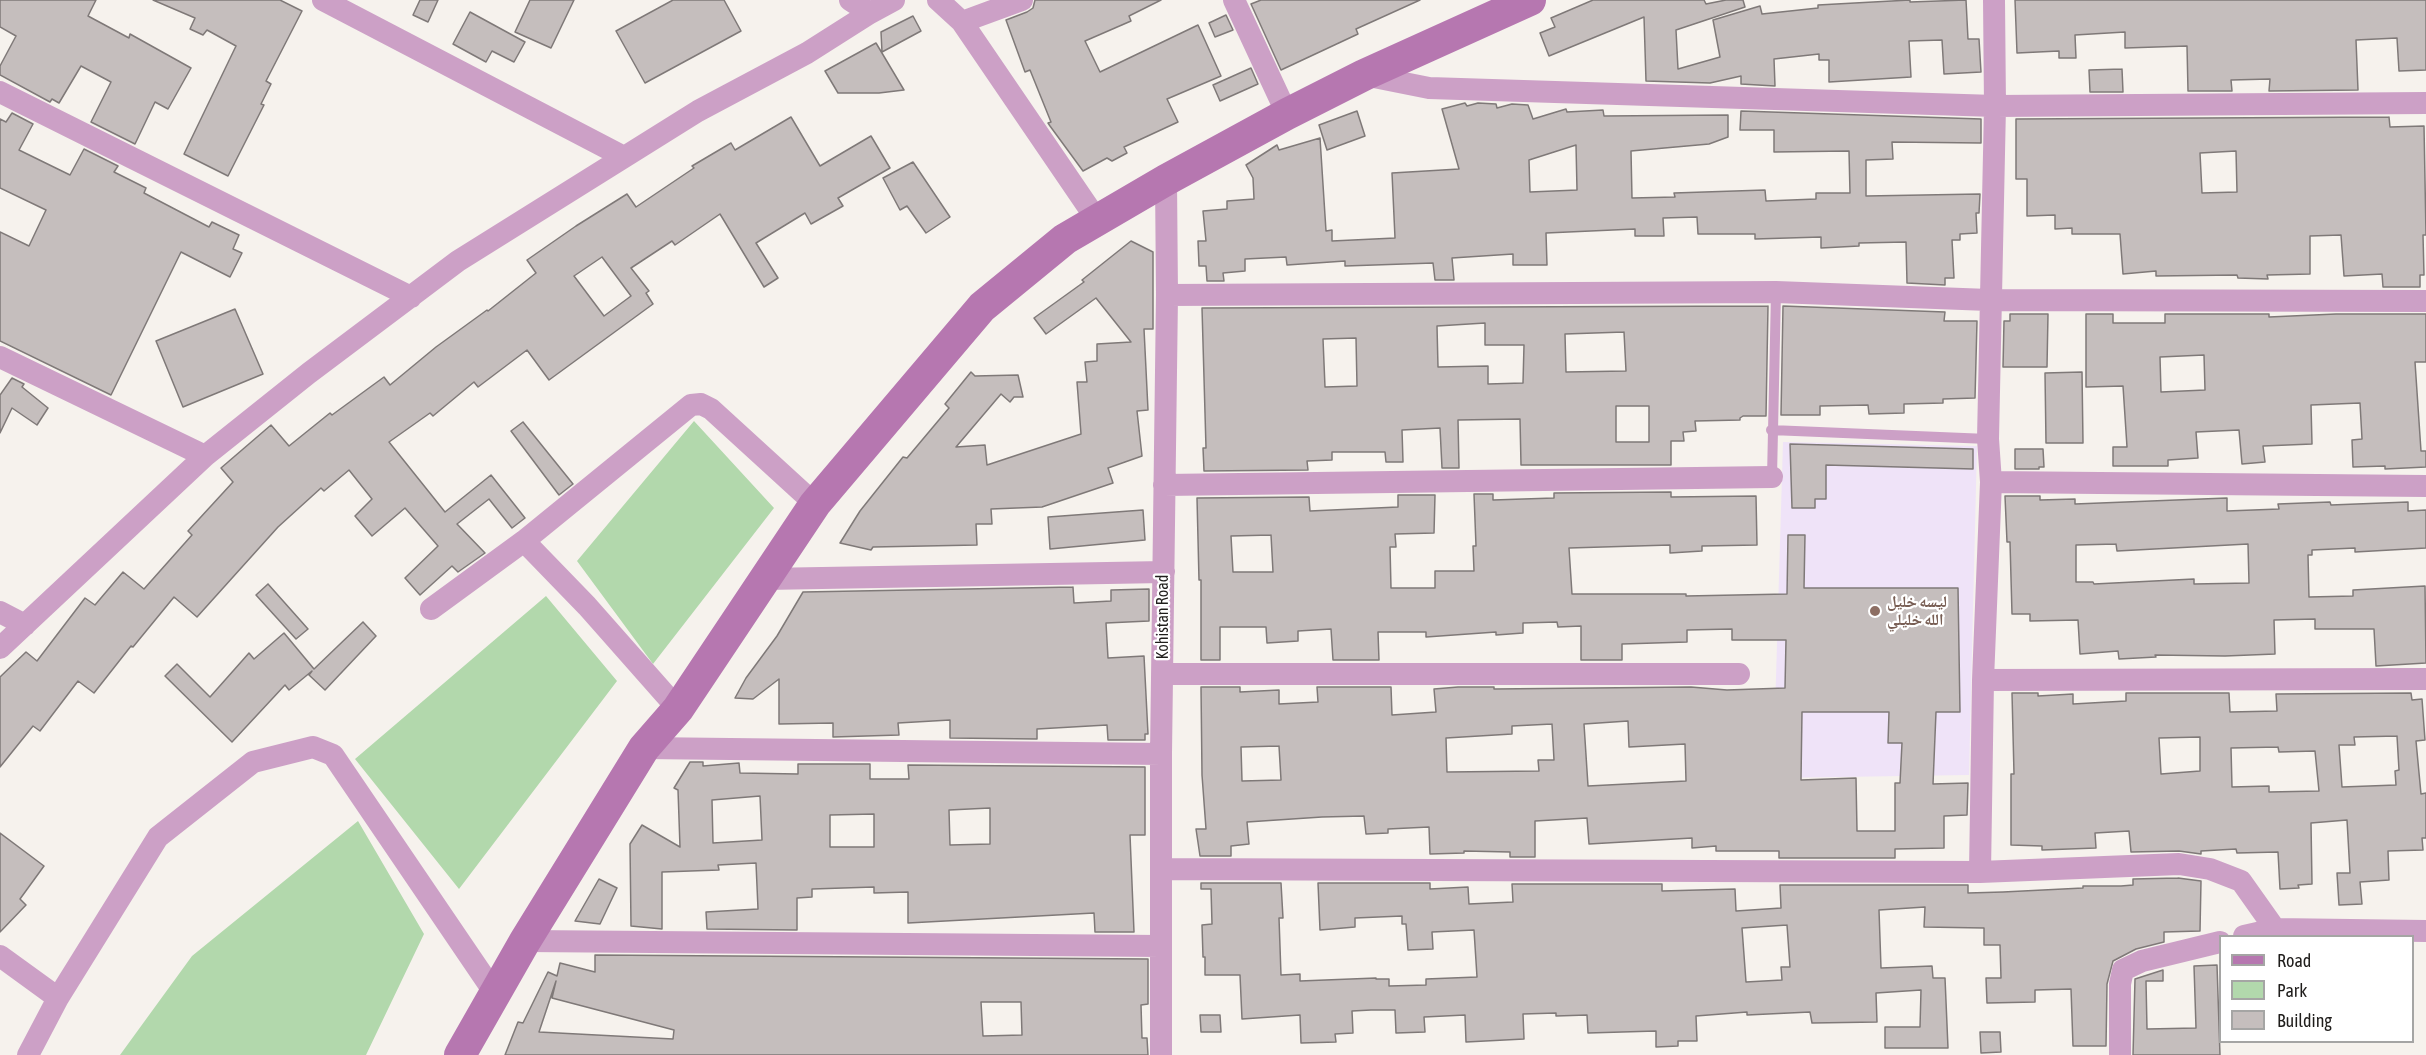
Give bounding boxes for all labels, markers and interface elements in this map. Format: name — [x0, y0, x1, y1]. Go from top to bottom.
street label: Kohistan Road — [1153, 575, 1173, 659]
place label: ليسه خليل الله خليلي — [1887, 592, 1947, 630]
marker: ليسه خليل الله خليلي — [1868, 604, 1882, 618]
legend — [2219, 935, 2414, 1043]
text: Road — [2277, 950, 2311, 971]
text: Park — [2277, 980, 2307, 1001]
text: Building — [2277, 1010, 2332, 1031]

